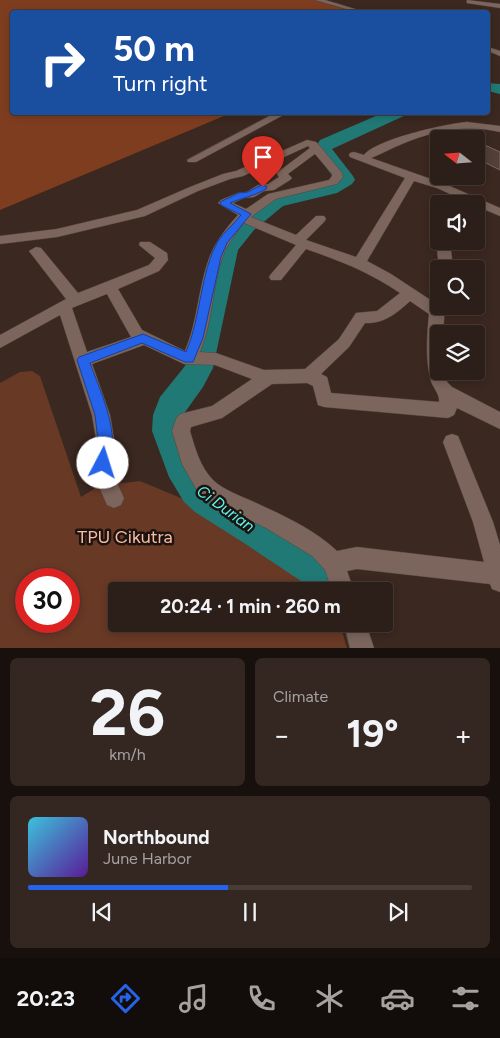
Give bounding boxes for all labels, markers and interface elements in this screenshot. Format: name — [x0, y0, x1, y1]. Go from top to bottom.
text: 50 m — [113, 28, 195, 70]
icon: right — [30, 30, 95, 95]
text: Turn right — [113, 70, 208, 97]
north arrow — [430, 130, 485, 185]
map controls — [430, 130, 485, 380]
pin — [242, 136, 284, 187]
icon: arrive — [249, 143, 277, 171]
button: sound — [430, 195, 485, 250]
button: search — [430, 260, 485, 315]
button: layers — [430, 325, 485, 380]
position arrow — [76, 436, 128, 488]
water label: Ci Durian — [193, 481, 258, 536]
park label: TPU Cikutra — [77, 526, 173, 548]
speed limit sign: 30 — [15, 568, 80, 633]
text: 20:24 · 1 min · 260 m — [160, 595, 341, 618]
text: 26 — [90, 673, 165, 751]
text: Climate — [273, 687, 328, 706]
text: 19° — [346, 711, 399, 757]
text: − — [273, 718, 290, 752]
text: + — [455, 718, 472, 752]
text: km/h — [109, 745, 146, 764]
text: Northbound — [103, 826, 210, 849]
text: June Harbor — [103, 849, 191, 868]
icon: previous — [88, 898, 116, 926]
icon: pause — [236, 898, 264, 926]
icon: next — [384, 898, 412, 926]
icon: directions — [108, 981, 143, 1016]
icon: music — [176, 981, 211, 1016]
icon: phone — [244, 981, 279, 1016]
icon: climate — [312, 981, 347, 1016]
icon: car — [380, 981, 415, 1016]
icon: filters — [448, 981, 483, 1016]
text: 20:23 — [17, 985, 75, 1012]

